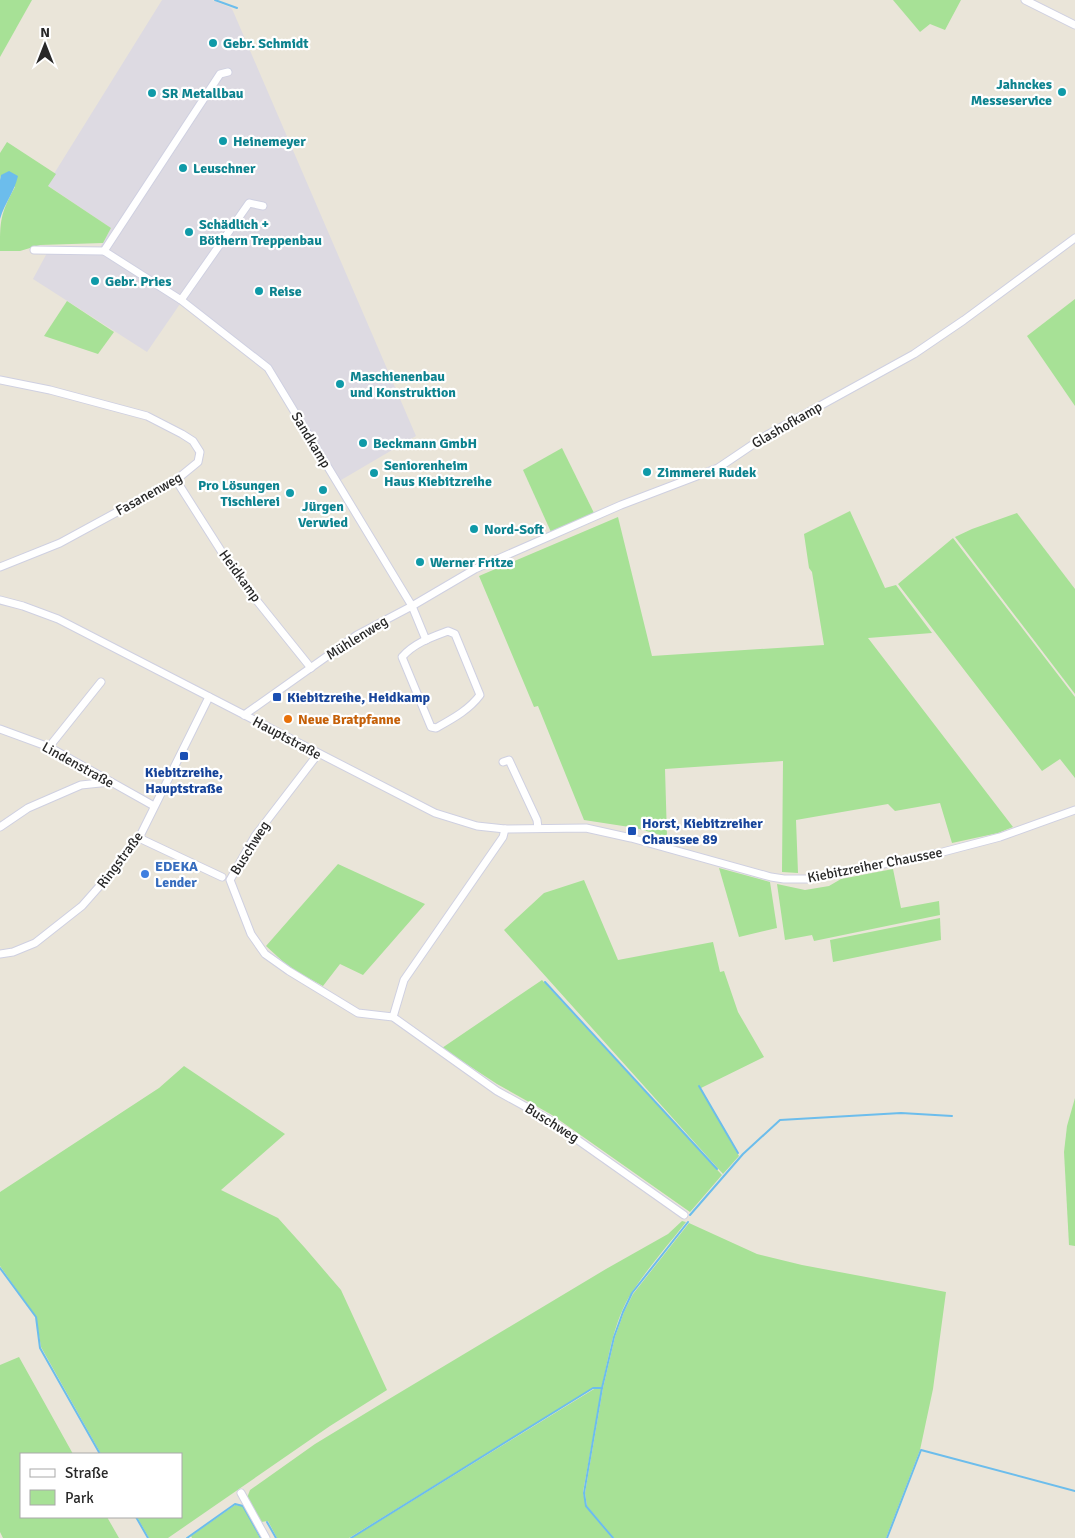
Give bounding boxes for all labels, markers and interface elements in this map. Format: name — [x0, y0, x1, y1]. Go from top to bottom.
north arrow — [20, 20, 70, 70]
text: N — [40, 24, 50, 41]
place label: Gebr. Schmidt — [223, 35, 309, 52]
marker: Gebr. Schmidt — [207, 37, 219, 49]
place label: Jahnckes Messeservice — [971, 76, 1052, 109]
place label: SR Metallbau — [162, 85, 244, 102]
marker: Jahnckes Messeservice — [1056, 86, 1068, 98]
marker: SR Metallbau — [146, 87, 158, 99]
place label: Heinemeyer — [233, 133, 306, 150]
marker: Heinemeyer — [217, 135, 229, 147]
place label: Leuschner — [193, 160, 256, 177]
marker: Leuschner — [177, 162, 189, 174]
place label: Schädlich + Böthern Treppenbau — [199, 216, 322, 249]
marker: Schädlich + Böthern Treppenbau — [183, 226, 195, 238]
place label: Gebr. Pries — [105, 273, 172, 290]
marker: Gebr. Pries — [89, 275, 101, 287]
place label: Reise — [269, 283, 302, 300]
marker: Reise — [253, 285, 265, 297]
place label: Maschienenbau und Konstruktion — [350, 368, 456, 401]
marker: Maschienenbau und Konstruktion — [334, 378, 346, 390]
street label: Glashofkamp — [749, 398, 825, 452]
street label: Sandkamp — [288, 409, 334, 471]
place label: Beckmann GmbH — [373, 435, 477, 452]
marker: Beckmann GmbH — [357, 437, 369, 449]
place label: Seniorenheim Haus Kiebitzreihe — [384, 457, 492, 490]
place label: Zimmerei Rudek — [657, 464, 757, 481]
marker: Zimmerei Rudek — [641, 466, 653, 478]
marker: Seniorenheim Haus Kiebitzreihe — [368, 467, 380, 479]
street label: Fasanenweg — [113, 469, 185, 519]
place label: Pro Lösungen Tischlerei — [198, 477, 280, 510]
marker: Jürgen Verwied — [317, 484, 329, 496]
marker: Pro Lösungen Tischlerei — [284, 487, 296, 499]
place label: Jürgen Verwied — [298, 498, 349, 531]
place label: Nord-Soft — [484, 521, 544, 538]
marker: Nord-Soft — [468, 523, 480, 535]
street label: Heidkamp — [215, 547, 265, 605]
place label: Werner Fritze — [430, 554, 514, 571]
marker: Werner Fritze — [414, 556, 426, 568]
street label: Mühlenweg — [323, 612, 391, 664]
place label: Kiebitzreihe, Heidkamp — [287, 689, 430, 706]
marker: Kiebitzreihe, Heidkamp — [271, 691, 283, 703]
place label: Neue Bratpfanne — [298, 711, 401, 728]
street label: Hauptstraße — [250, 713, 324, 763]
marker: Neue Bratpfanne — [282, 713, 294, 725]
street label: Lindenstraße — [39, 738, 117, 792]
marker: Kiebitzreihe, Hauptstraße — [178, 750, 190, 762]
place label: Kiebitzreihe, Hauptstraße — [145, 764, 223, 797]
place label: Horst, Kiebitzreiher Chaussee 89 — [642, 815, 763, 848]
street label: Buschweg — [227, 818, 273, 878]
marker: Horst, Kiebitzreiher Chaussee 89 — [626, 825, 638, 837]
street label: Ringstraße — [93, 828, 147, 892]
street label: Kiebitzreiher Chaussee — [806, 844, 944, 886]
place label: EDEKA Lender — [155, 858, 198, 891]
marker: EDEKA Lender — [139, 868, 151, 880]
street label: Buschweg — [522, 1100, 582, 1146]
legend — [20, 1453, 182, 1518]
text: Straße — [65, 1464, 109, 1482]
text: Park — [65, 1489, 94, 1507]

